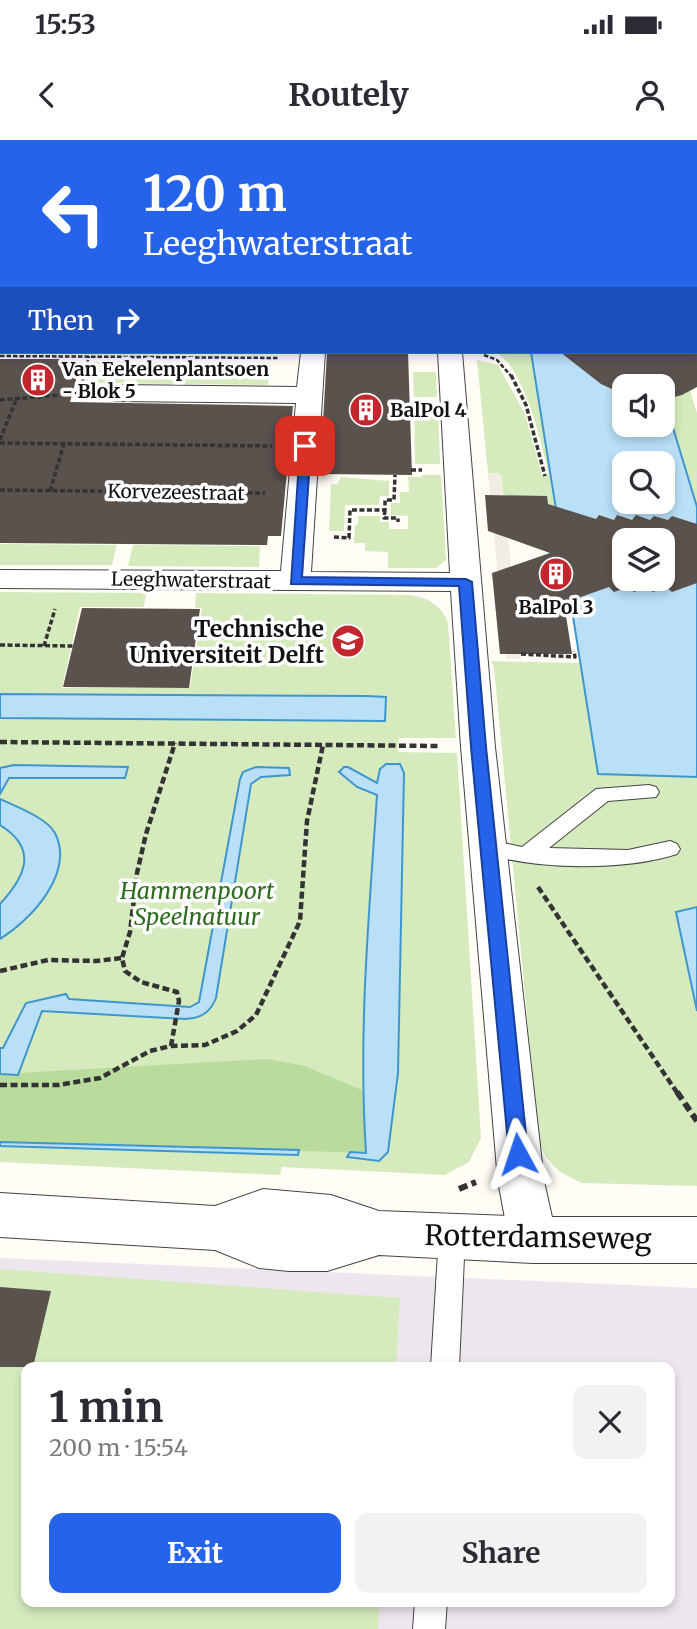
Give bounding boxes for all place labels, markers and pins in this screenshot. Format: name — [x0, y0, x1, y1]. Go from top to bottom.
place label: Van Eekelenplantsoen - Blok 5 — [61, 357, 269, 403]
building icon: Van Eekelenplantsoen - Blok 5 — [19, 361, 57, 399]
building icon: BalPol 4 — [347, 391, 385, 429]
place label: BalPol 4 — [390, 398, 467, 422]
pin — [275, 416, 335, 476]
building icon: BalPol 3 — [537, 555, 575, 593]
place label: BalPol 3 — [518, 595, 594, 619]
place label: Technische Universiteit Delft — [129, 614, 324, 669]
school or university icon: Technische Universiteit Delft — [329, 622, 367, 660]

